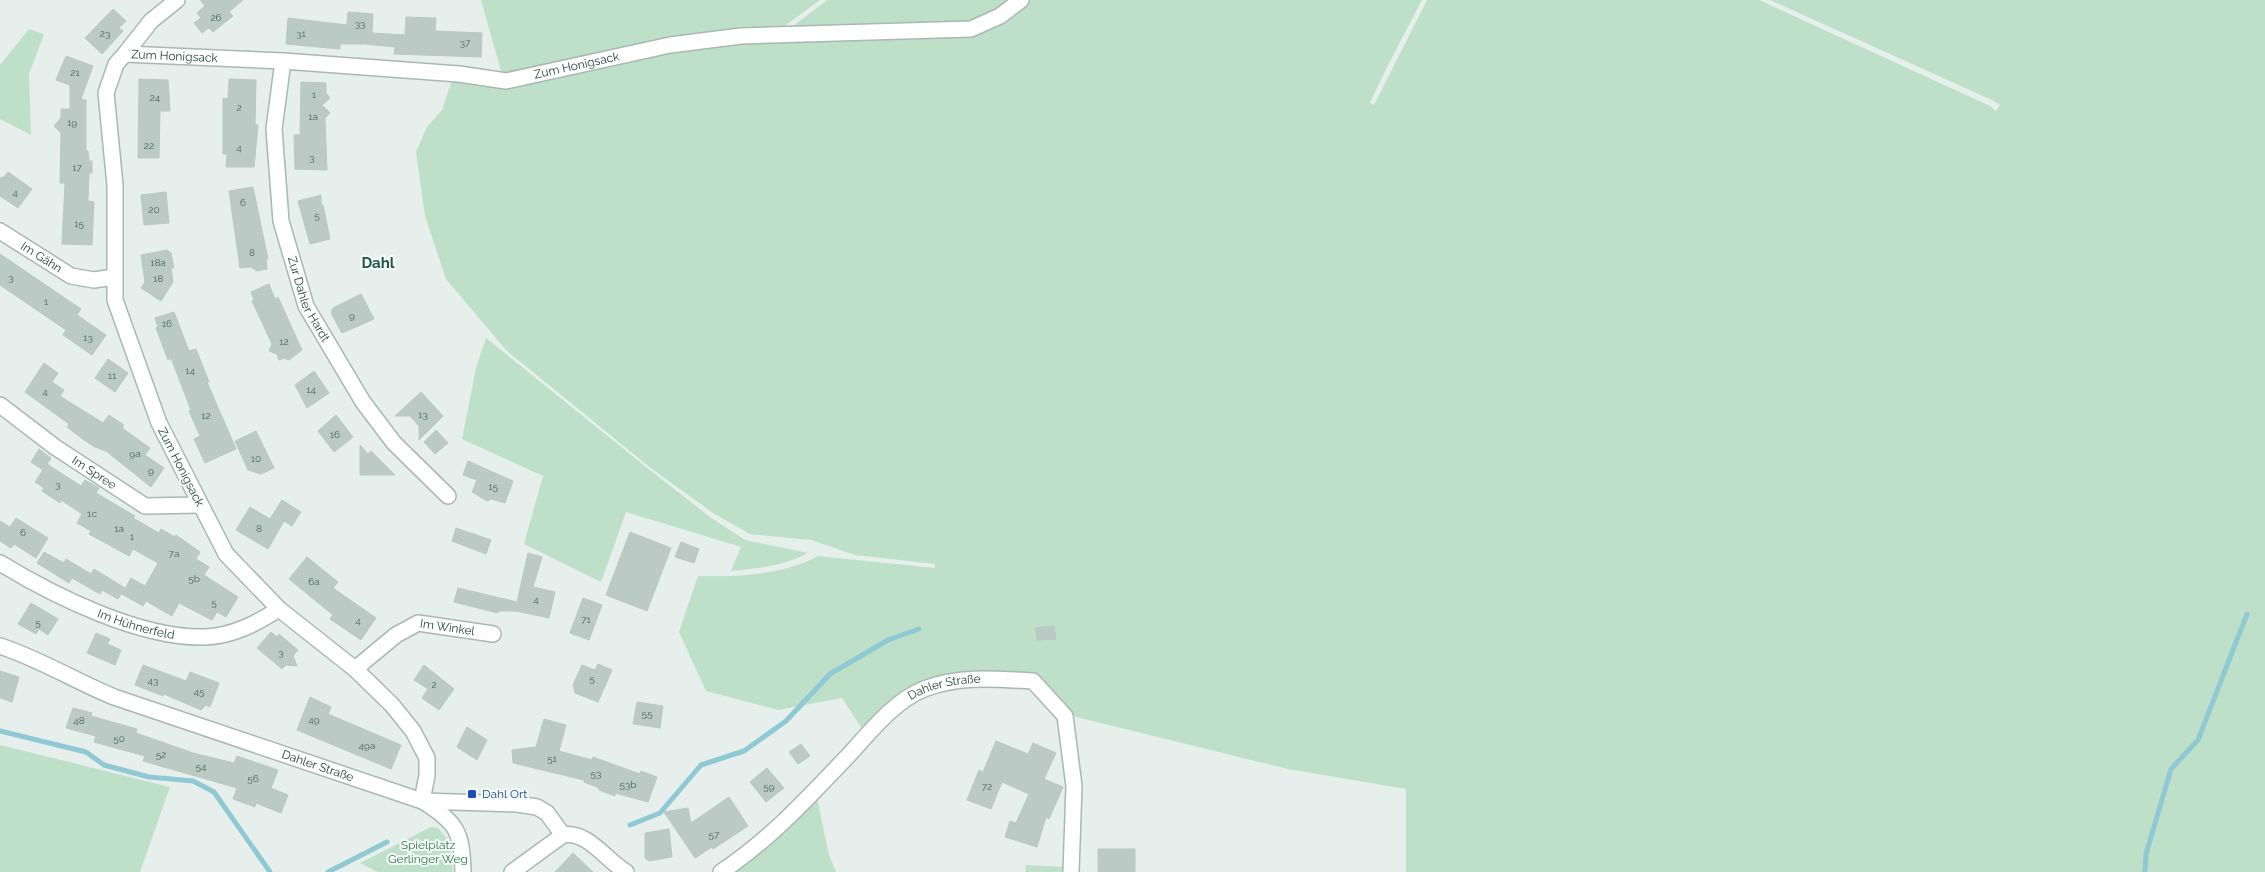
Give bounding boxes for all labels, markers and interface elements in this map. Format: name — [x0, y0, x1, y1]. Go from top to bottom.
house number: 26 — [210, 12, 222, 23]
house number: 33 — [355, 18, 365, 29]
house number: 23 — [100, 28, 110, 39]
house number: 31 — [296, 28, 307, 39]
house number: 37 — [460, 37, 471, 48]
street label: Zum Honigsack — [131, 47, 219, 65]
street label: Zum Honigsack — [533, 49, 621, 82]
house number: 21 — [70, 67, 80, 78]
house number: 1 — [312, 89, 317, 100]
house number: 24 — [150, 92, 161, 103]
house number: 2 — [236, 102, 242, 113]
house number: 1a — [308, 111, 318, 122]
house number: 19 — [67, 117, 77, 128]
house number: 22 — [144, 140, 154, 151]
house number: 4 — [236, 142, 242, 153]
house number: 3 — [309, 152, 315, 163]
house number: 17 — [72, 162, 82, 173]
house number: 4 — [12, 187, 18, 198]
house number: 6 — [240, 197, 246, 208]
house number: 20 — [148, 204, 160, 215]
house number: 5 — [314, 210, 320, 221]
house number: 15 — [74, 218, 84, 229]
street label: Im Gähn — [18, 239, 65, 276]
house number: 8 — [249, 247, 255, 258]
district label: Dahl — [361, 254, 395, 272]
street label: Zur Dahler Hardt — [285, 255, 333, 344]
house number: 18a — [150, 257, 166, 268]
house number: 3 — [8, 272, 14, 283]
house number: 18 — [153, 273, 163, 284]
house number: 1 — [44, 296, 49, 307]
house number: 9 — [349, 310, 355, 321]
house number: 16 — [162, 318, 172, 329]
house number: 13 — [83, 332, 93, 343]
house number: 12 — [279, 336, 289, 347]
house number: 14 — [185, 365, 195, 376]
house number: 11 — [108, 370, 117, 381]
house number: 14 — [306, 384, 316, 395]
house number: 4 — [42, 386, 48, 397]
house number: 13 — [418, 409, 428, 420]
house number: 12 — [201, 410, 211, 421]
street label: Zum Honigsack — [155, 425, 207, 509]
house number: 16 — [330, 429, 340, 440]
house number: 9a — [129, 448, 141, 459]
street label: Im Spree — [69, 453, 119, 492]
house number: 10 — [251, 453, 261, 464]
house number: 9 — [148, 465, 154, 476]
house number: 3 — [55, 479, 61, 490]
house number: 15 — [488, 481, 498, 492]
house number: 1c — [87, 508, 97, 519]
house number: 1a — [114, 523, 124, 534]
house number: 8 — [256, 523, 262, 534]
house number: 6 — [20, 527, 26, 538]
house number: 1 — [130, 531, 135, 542]
house number: 7a — [169, 548, 179, 559]
house number: 5b — [188, 573, 200, 584]
house number: 6a — [308, 576, 320, 587]
house number: 4 — [533, 594, 539, 605]
house number: 5 — [211, 597, 217, 608]
street label: Im Hühnerfeld — [95, 606, 176, 642]
house number: 71 — [581, 614, 592, 625]
house number: 4 — [355, 615, 361, 626]
street label: Im Winkel — [419, 616, 476, 638]
house number: 5 — [35, 617, 41, 628]
house number: 3 — [278, 647, 284, 658]
street label: Dahler Straße — [905, 672, 981, 703]
house number: 5 — [589, 673, 595, 684]
house number: 43 — [148, 675, 158, 686]
house number: 2 — [431, 679, 437, 690]
house number: 45 — [194, 686, 205, 697]
house number: 55 — [642, 708, 653, 719]
house number: 49 — [308, 714, 320, 725]
house number: 48 — [73, 715, 85, 726]
house number: 50 — [113, 733, 125, 744]
house number: 49a — [359, 740, 375, 751]
street label: Dahler Straße — [280, 747, 356, 784]
house number: 52 — [156, 749, 166, 760]
house number: 51 — [547, 753, 558, 764]
house number: 54 — [196, 761, 207, 772]
house number: 53 — [591, 768, 601, 779]
house number: 56 — [247, 773, 259, 784]
house number: 53b — [620, 779, 636, 790]
house number: 59 — [763, 781, 775, 792]
house number: 72 — [982, 781, 992, 792]
place label: Dahl Ort — [482, 787, 527, 801]
marker: Dahl Ort — [466, 788, 478, 800]
house number: 57 — [709, 829, 720, 840]
park label: Spielplatz Gerlinger Weg — [388, 838, 468, 866]

